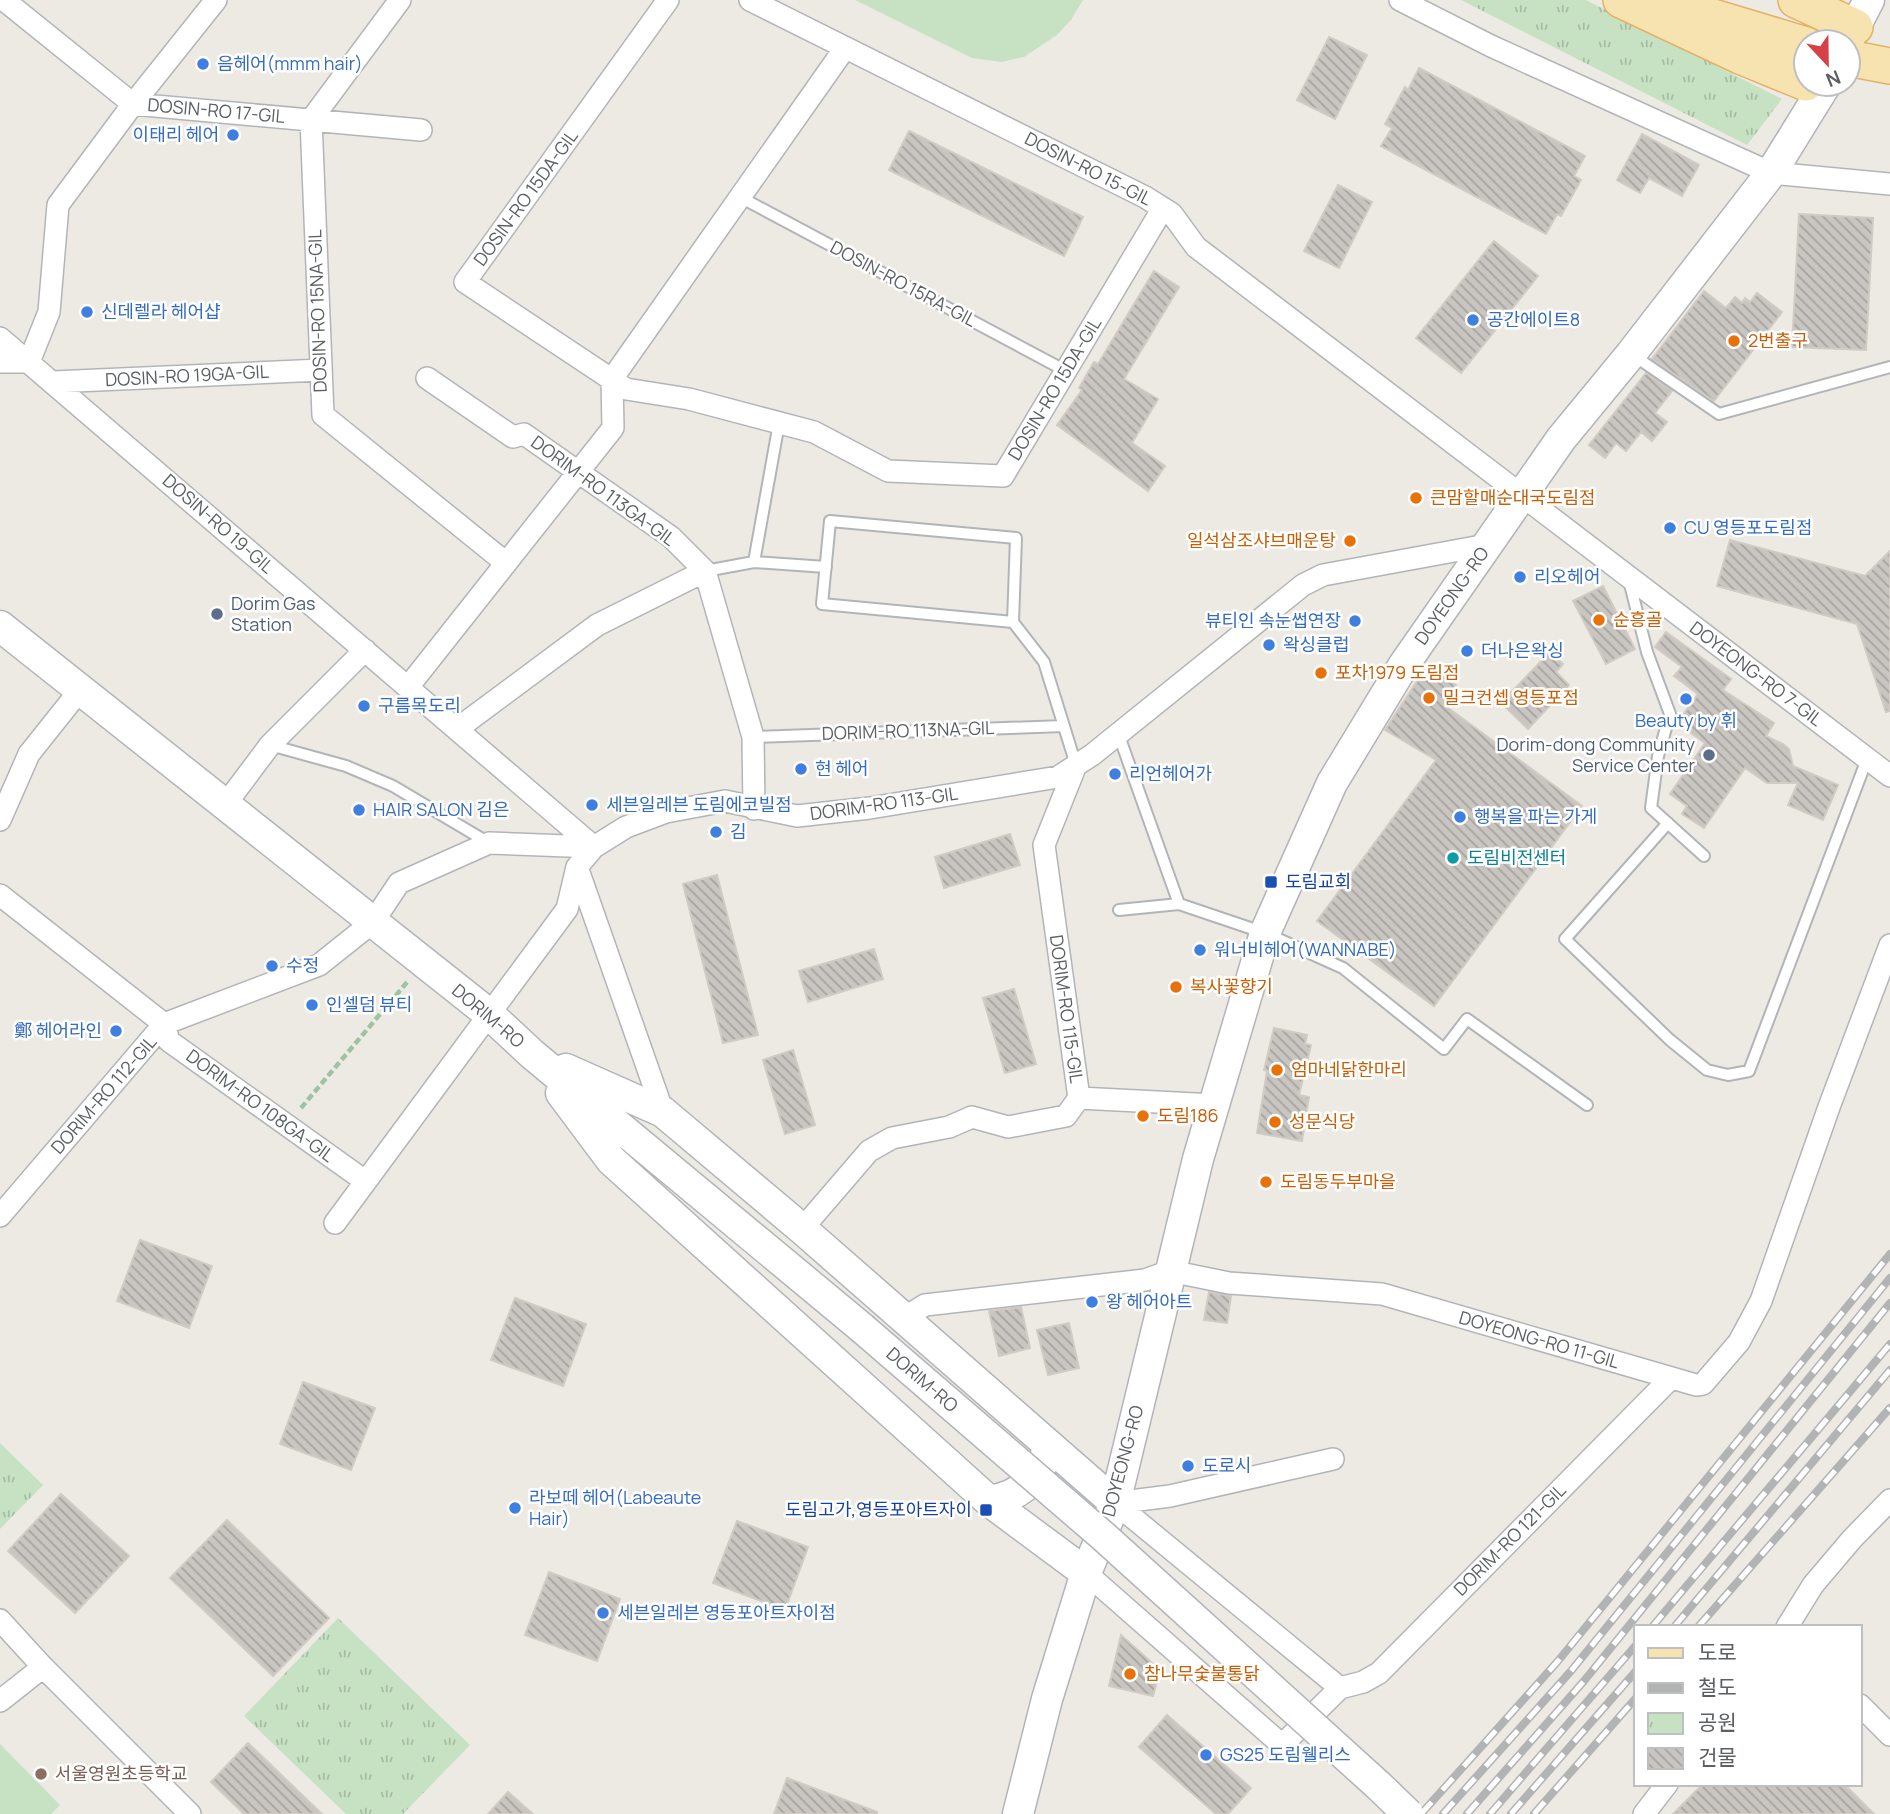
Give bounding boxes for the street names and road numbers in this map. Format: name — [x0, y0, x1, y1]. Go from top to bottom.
street label: DOSIN-RO 17-GIL — [146, 92, 286, 128]
street label: DOSIN-RO 15DA-GIL — [468, 125, 583, 270]
street label: DOSIN-RO 15-GIL — [1021, 126, 1156, 210]
street label: DOSIN-RO 15NA-GIL — [302, 229, 332, 393]
street label: DOSIN-RO 15RA-GIL — [826, 234, 981, 332]
street label: DOSIN-RO 15DA-GIL — [1002, 313, 1106, 464]
street label: DOSIN-RO 19GA-GIL — [105, 359, 269, 391]
street label: DORIM-RO 113GA-GIL — [527, 430, 681, 551]
street label: DOSIN-RO 19-GIL — [158, 468, 279, 578]
street label: DOYEONG-RO — [1409, 542, 1494, 649]
street label: DOYEONG-RO 7-GIL — [1685, 615, 1828, 731]
street label: DORIM-RO 113NA-GIL — [821, 715, 995, 745]
street label: DORIM-RO 113-GIL — [808, 781, 959, 825]
street label: DORIM-RO 115-GIL — [1045, 933, 1089, 1085]
street label: DORIM-RO — [447, 978, 530, 1053]
street label: DORIM-RO 112-GIL — [45, 1030, 161, 1159]
street label: DORIM-RO 108GA-GIL — [182, 1043, 339, 1167]
street label: DOYEONG-RO 11-GIL — [1456, 1305, 1622, 1373]
street label: DORIM-RO — [882, 1341, 964, 1417]
street label: DOYEONG-RO — [1096, 1402, 1148, 1519]
street label: DORIM-RO 121-GIL — [1448, 1478, 1571, 1601]

